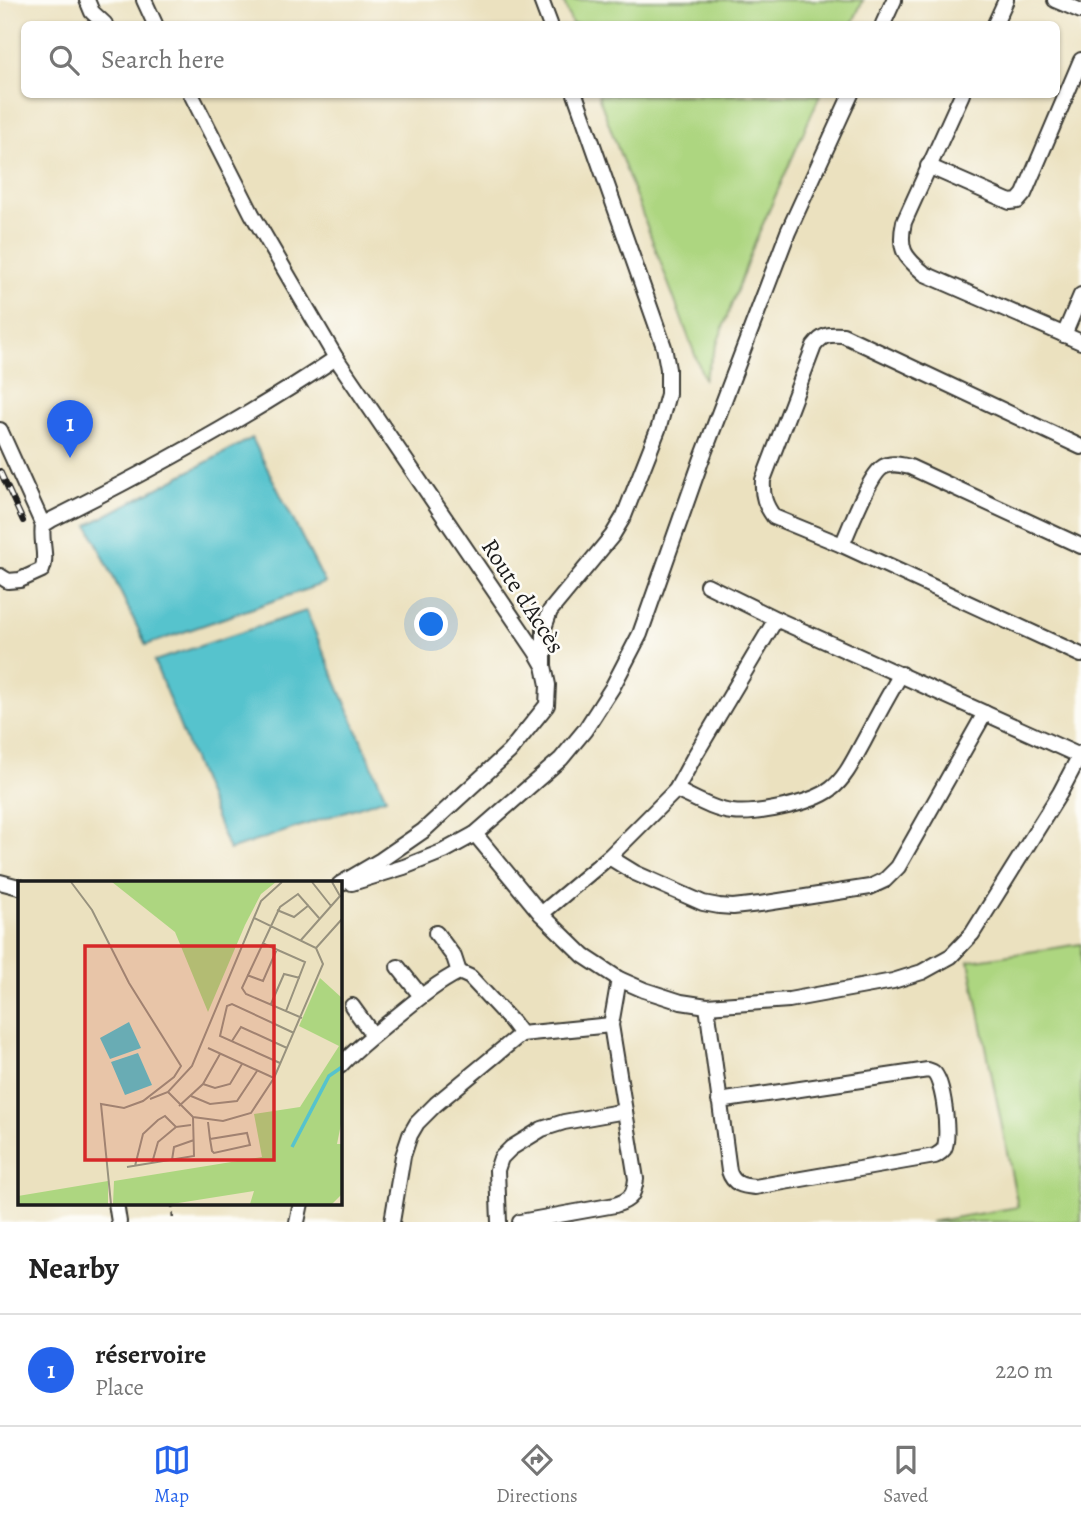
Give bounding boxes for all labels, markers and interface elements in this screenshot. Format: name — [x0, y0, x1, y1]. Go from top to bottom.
search box — [21, 21, 1060, 98]
icon: search — [45, 41, 83, 79]
text: Search here — [101, 42, 225, 77]
pin: 1 — [47, 400, 93, 458]
street label: Route d'Accès — [474, 532, 572, 660]
your location — [414, 607, 448, 641]
inset map — [18, 881, 341, 1204]
text: Nearby — [28, 1248, 119, 1288]
text: réservoire — [95, 1337, 206, 1372]
text: 1 — [47, 1355, 55, 1386]
text: 220 m — [995, 1355, 1053, 1386]
text: Place — [95, 1372, 144, 1403]
tab: Map — [153, 1441, 191, 1509]
tab: Directions — [496, 1441, 578, 1509]
tab: Saved — [883, 1441, 928, 1509]

